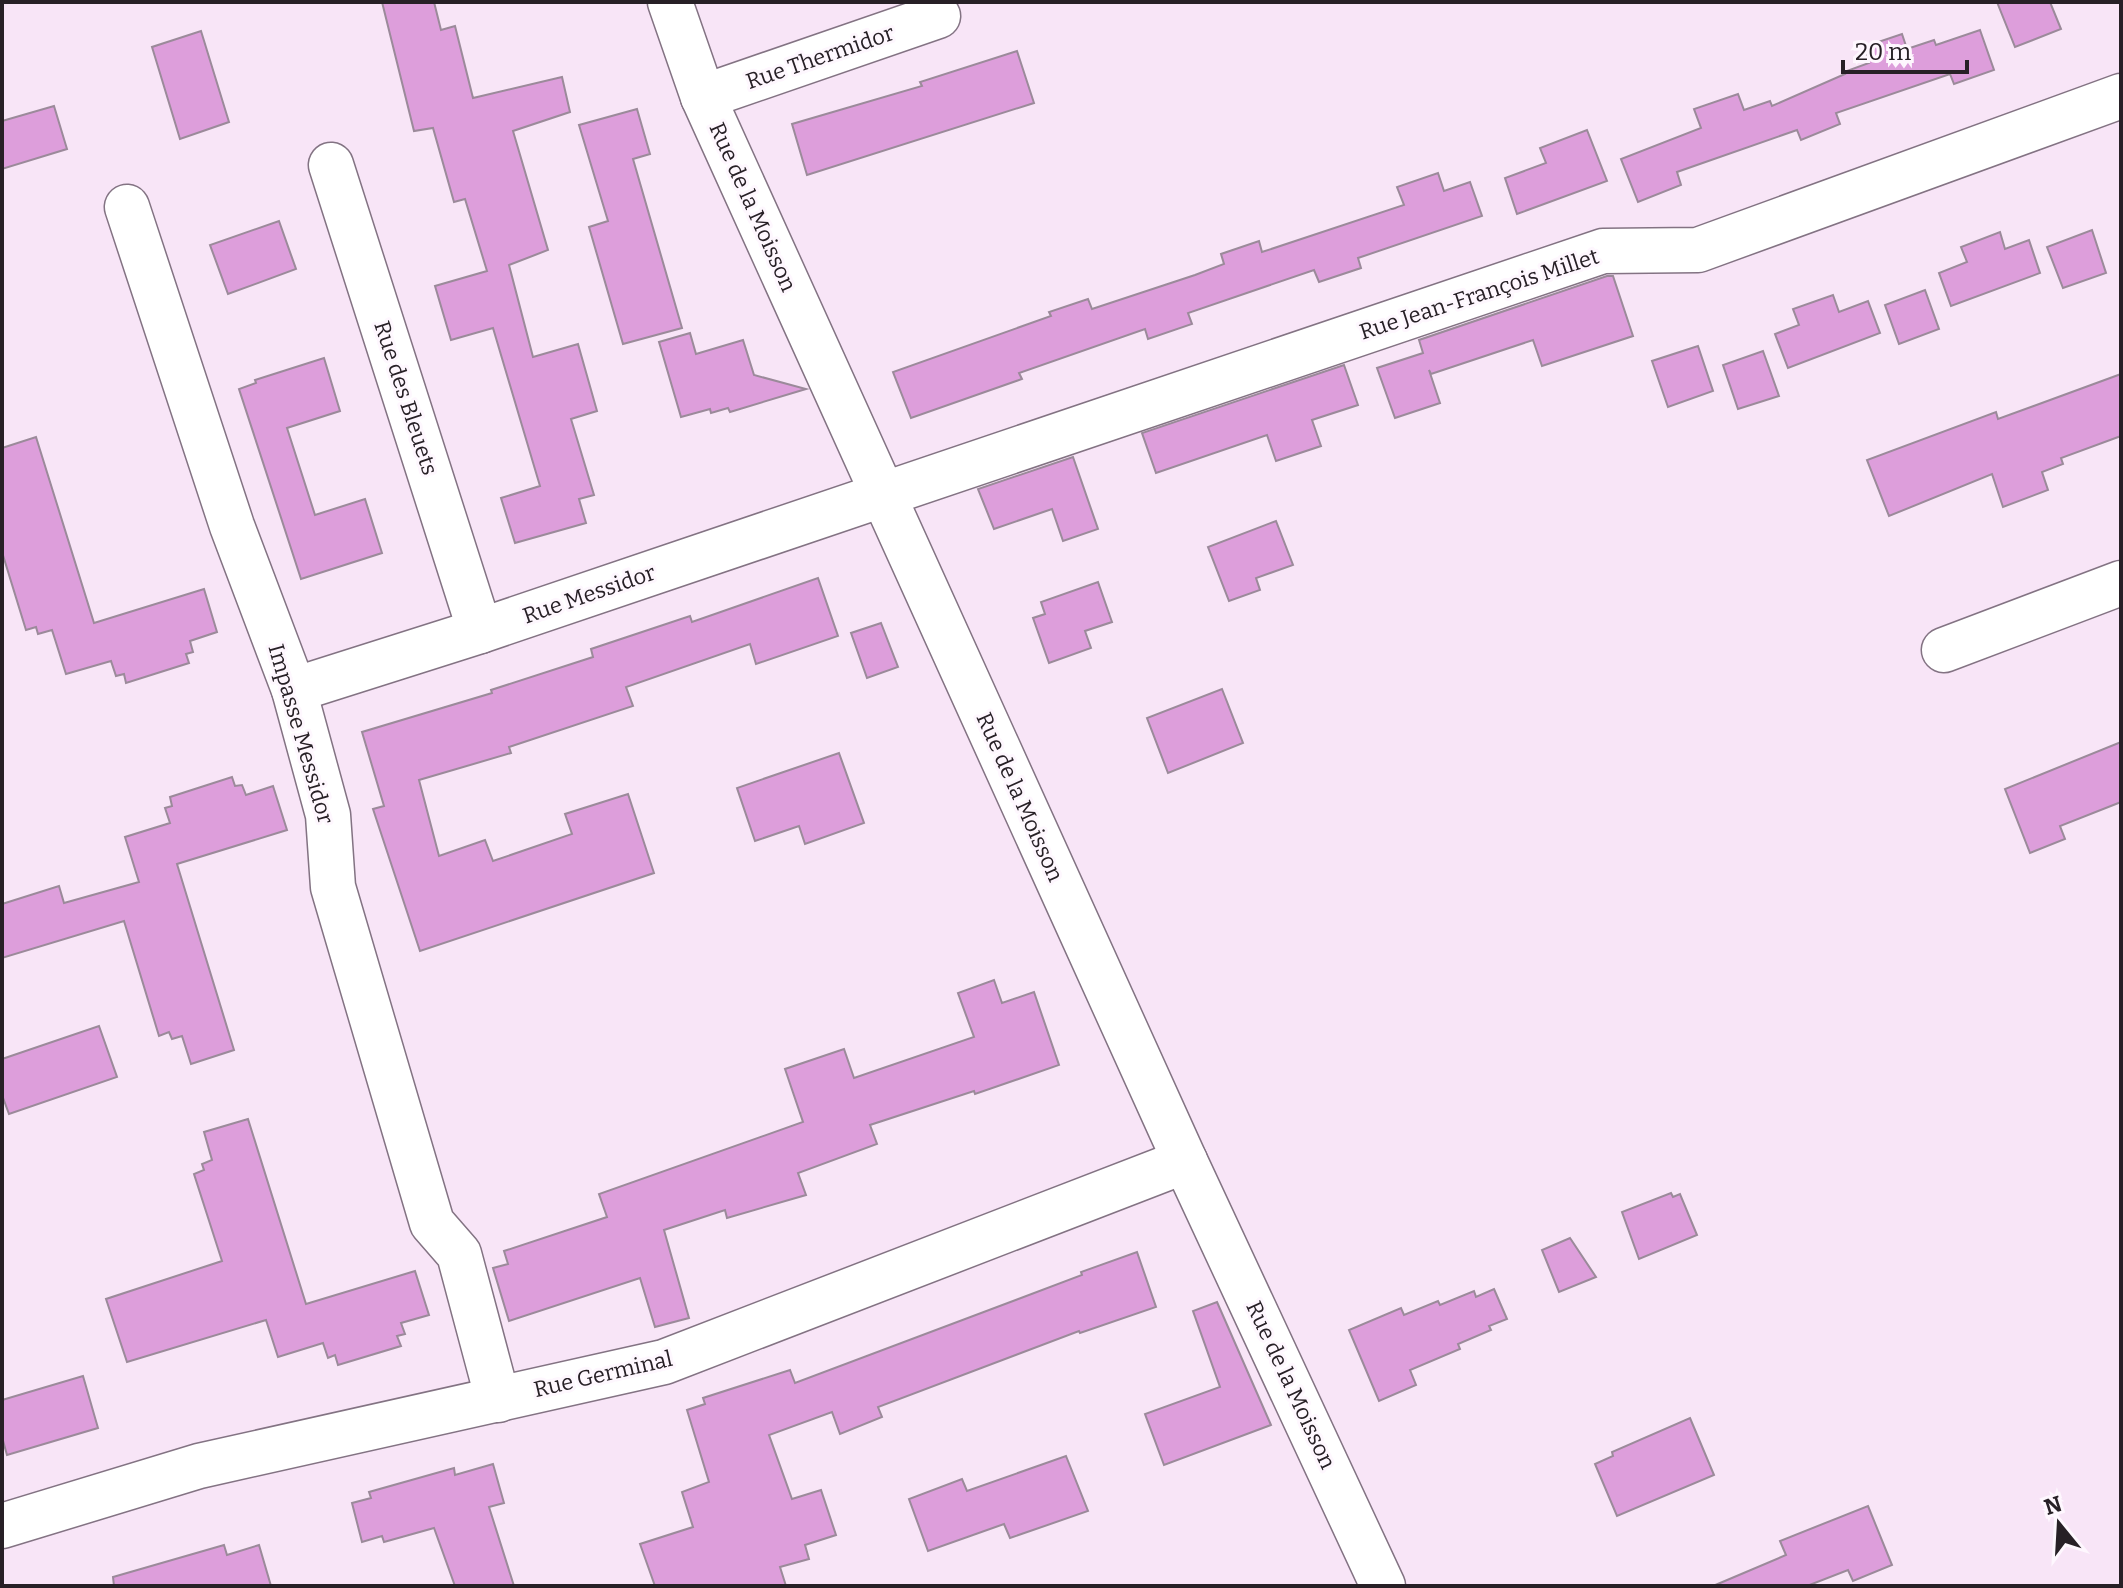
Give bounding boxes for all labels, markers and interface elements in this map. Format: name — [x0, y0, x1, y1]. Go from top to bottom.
street label: Rue Thermidor — [742, 19, 898, 95]
scale bar — [1843, 24, 1967, 74]
text: 20 m — [1855, 38, 1911, 66]
street label: Rue de la Moisson — [704, 118, 802, 296]
street label: Rue Jean-François Millet — [1356, 243, 1602, 345]
street label: Rue des Bleuets — [368, 318, 444, 478]
street label: Rue Messidor — [519, 559, 659, 629]
street label: Impasse Messidor — [262, 641, 340, 827]
street label: Rue de la Moisson — [971, 708, 1069, 886]
street label: Rue de la Moisson — [1240, 1297, 1342, 1473]
street label: Rue Germinal — [531, 1345, 675, 1403]
north arrow — [2019, 1484, 2099, 1564]
text: N — [2041, 1490, 2065, 1521]

